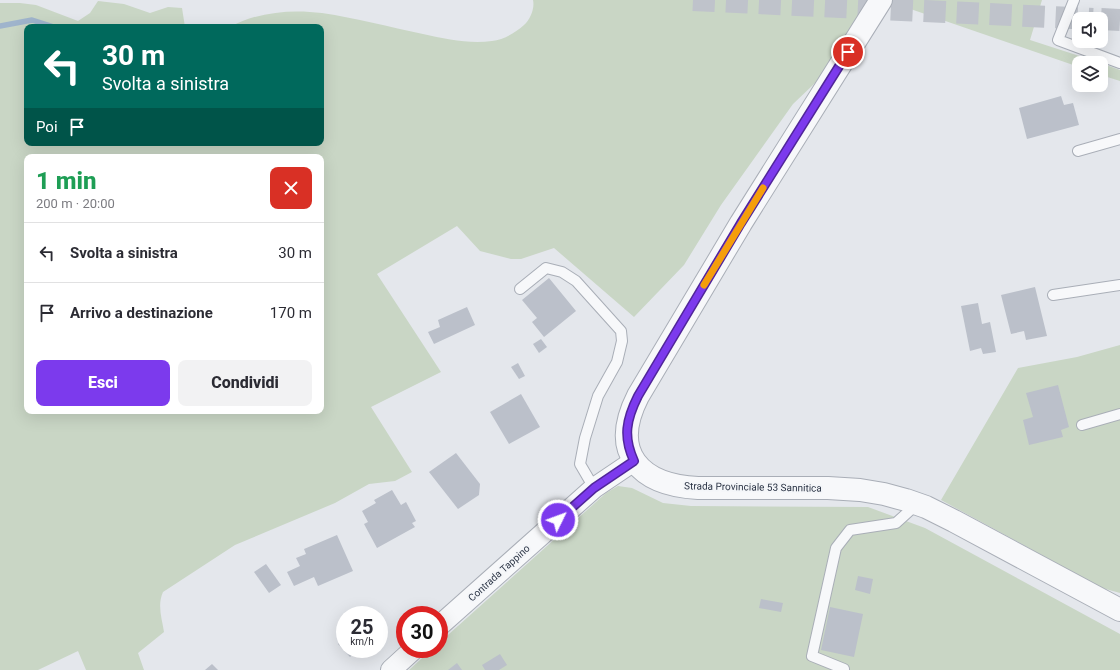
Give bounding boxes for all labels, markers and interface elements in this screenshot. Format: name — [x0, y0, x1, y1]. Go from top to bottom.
map controls — [1072, 12, 1108, 92]
button: sound — [1072, 12, 1108, 48]
pin — [831, 35, 865, 69]
text: 30 m — [102, 39, 165, 72]
icon: left — [36, 40, 88, 92]
icon: arrive — [837, 41, 859, 63]
button: layers — [1072, 56, 1108, 92]
text: Svolta a sinistra — [102, 73, 229, 94]
icon: arrive — [66, 116, 88, 138]
text: Poi — [36, 118, 58, 136]
text: 1 min — [36, 167, 97, 195]
button: close — [270, 167, 312, 209]
text: 200 m · 20:00 — [36, 196, 115, 211]
icon: left — [36, 242, 58, 264]
text: Svolta a sinistra — [70, 244, 178, 262]
text: 30 m — [278, 244, 312, 262]
icon: arrive — [36, 302, 58, 324]
text: Arrivo a destinazione — [70, 304, 213, 322]
text: 170 m — [270, 304, 312, 322]
button: Esci — [36, 360, 170, 406]
button: Condividi — [178, 360, 312, 406]
street label: Strada Provinciale 53 Sannitica — [684, 480, 822, 494]
position arrow — [537, 499, 579, 541]
street label: Contrada Tappino — [466, 542, 532, 603]
speed limit sign: 30 — [396, 606, 448, 658]
text: 25 — [351, 615, 373, 639]
text: km/h — [350, 636, 374, 647]

